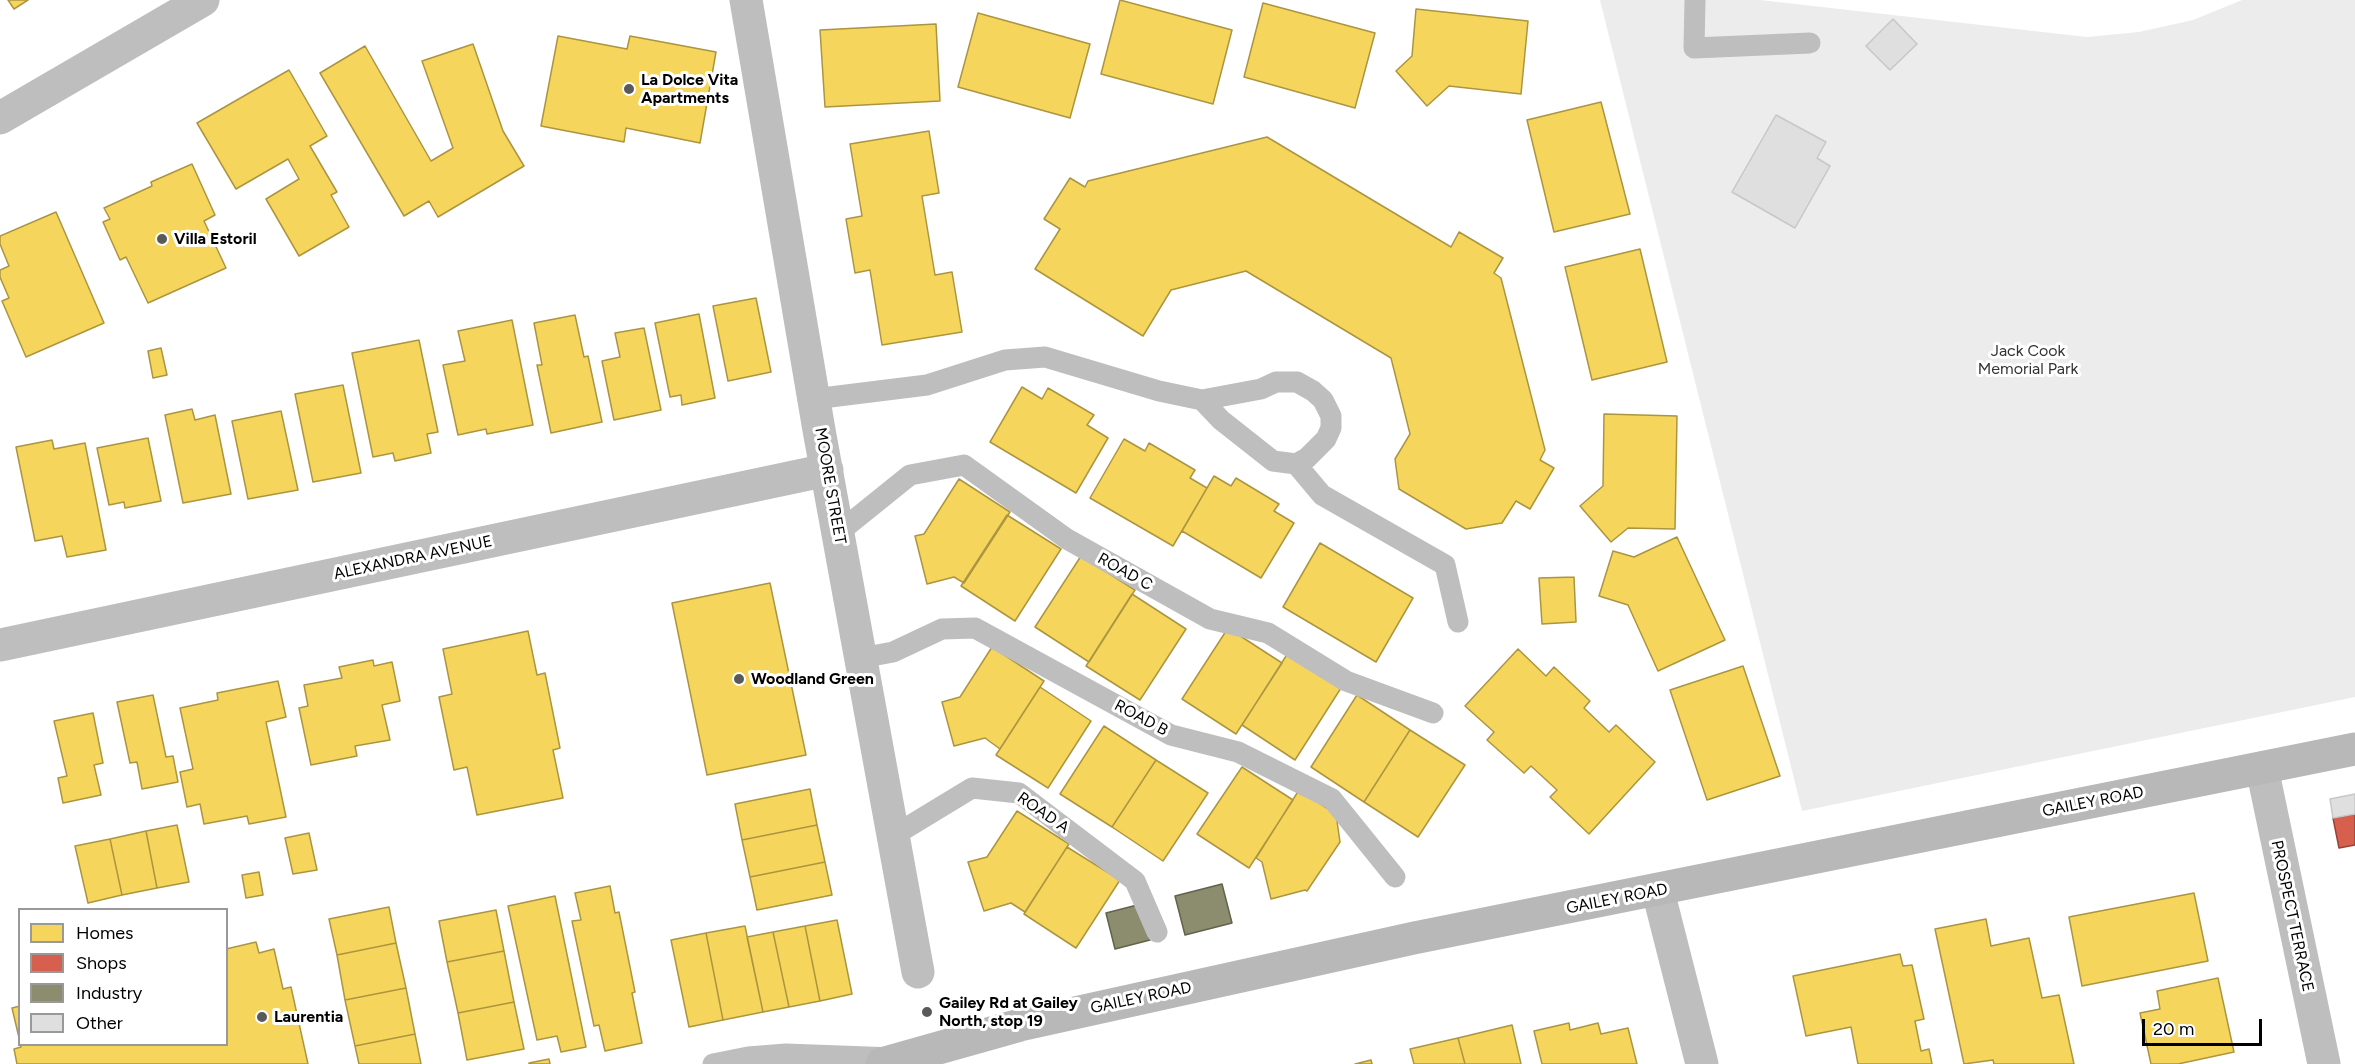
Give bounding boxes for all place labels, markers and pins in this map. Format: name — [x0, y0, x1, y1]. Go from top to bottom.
place label: La Dolce Vita Apartments — [641, 70, 738, 108]
marker: La Dolce Vita Apartments — [622, 82, 636, 96]
place label: Villa Estoril — [174, 229, 257, 249]
marker: Villa Estoril — [155, 232, 169, 246]
place label: Woodland Green — [751, 669, 874, 689]
marker: Woodland Green — [732, 672, 746, 686]
place label: Gailey Rd at Gailey North, stop 19 — [939, 993, 1078, 1031]
marker: Gailey Rd at Gailey North, stop 19 — [920, 1005, 934, 1019]
place label: Laurentia — [274, 1007, 343, 1027]
marker: Laurentia — [255, 1010, 269, 1024]

